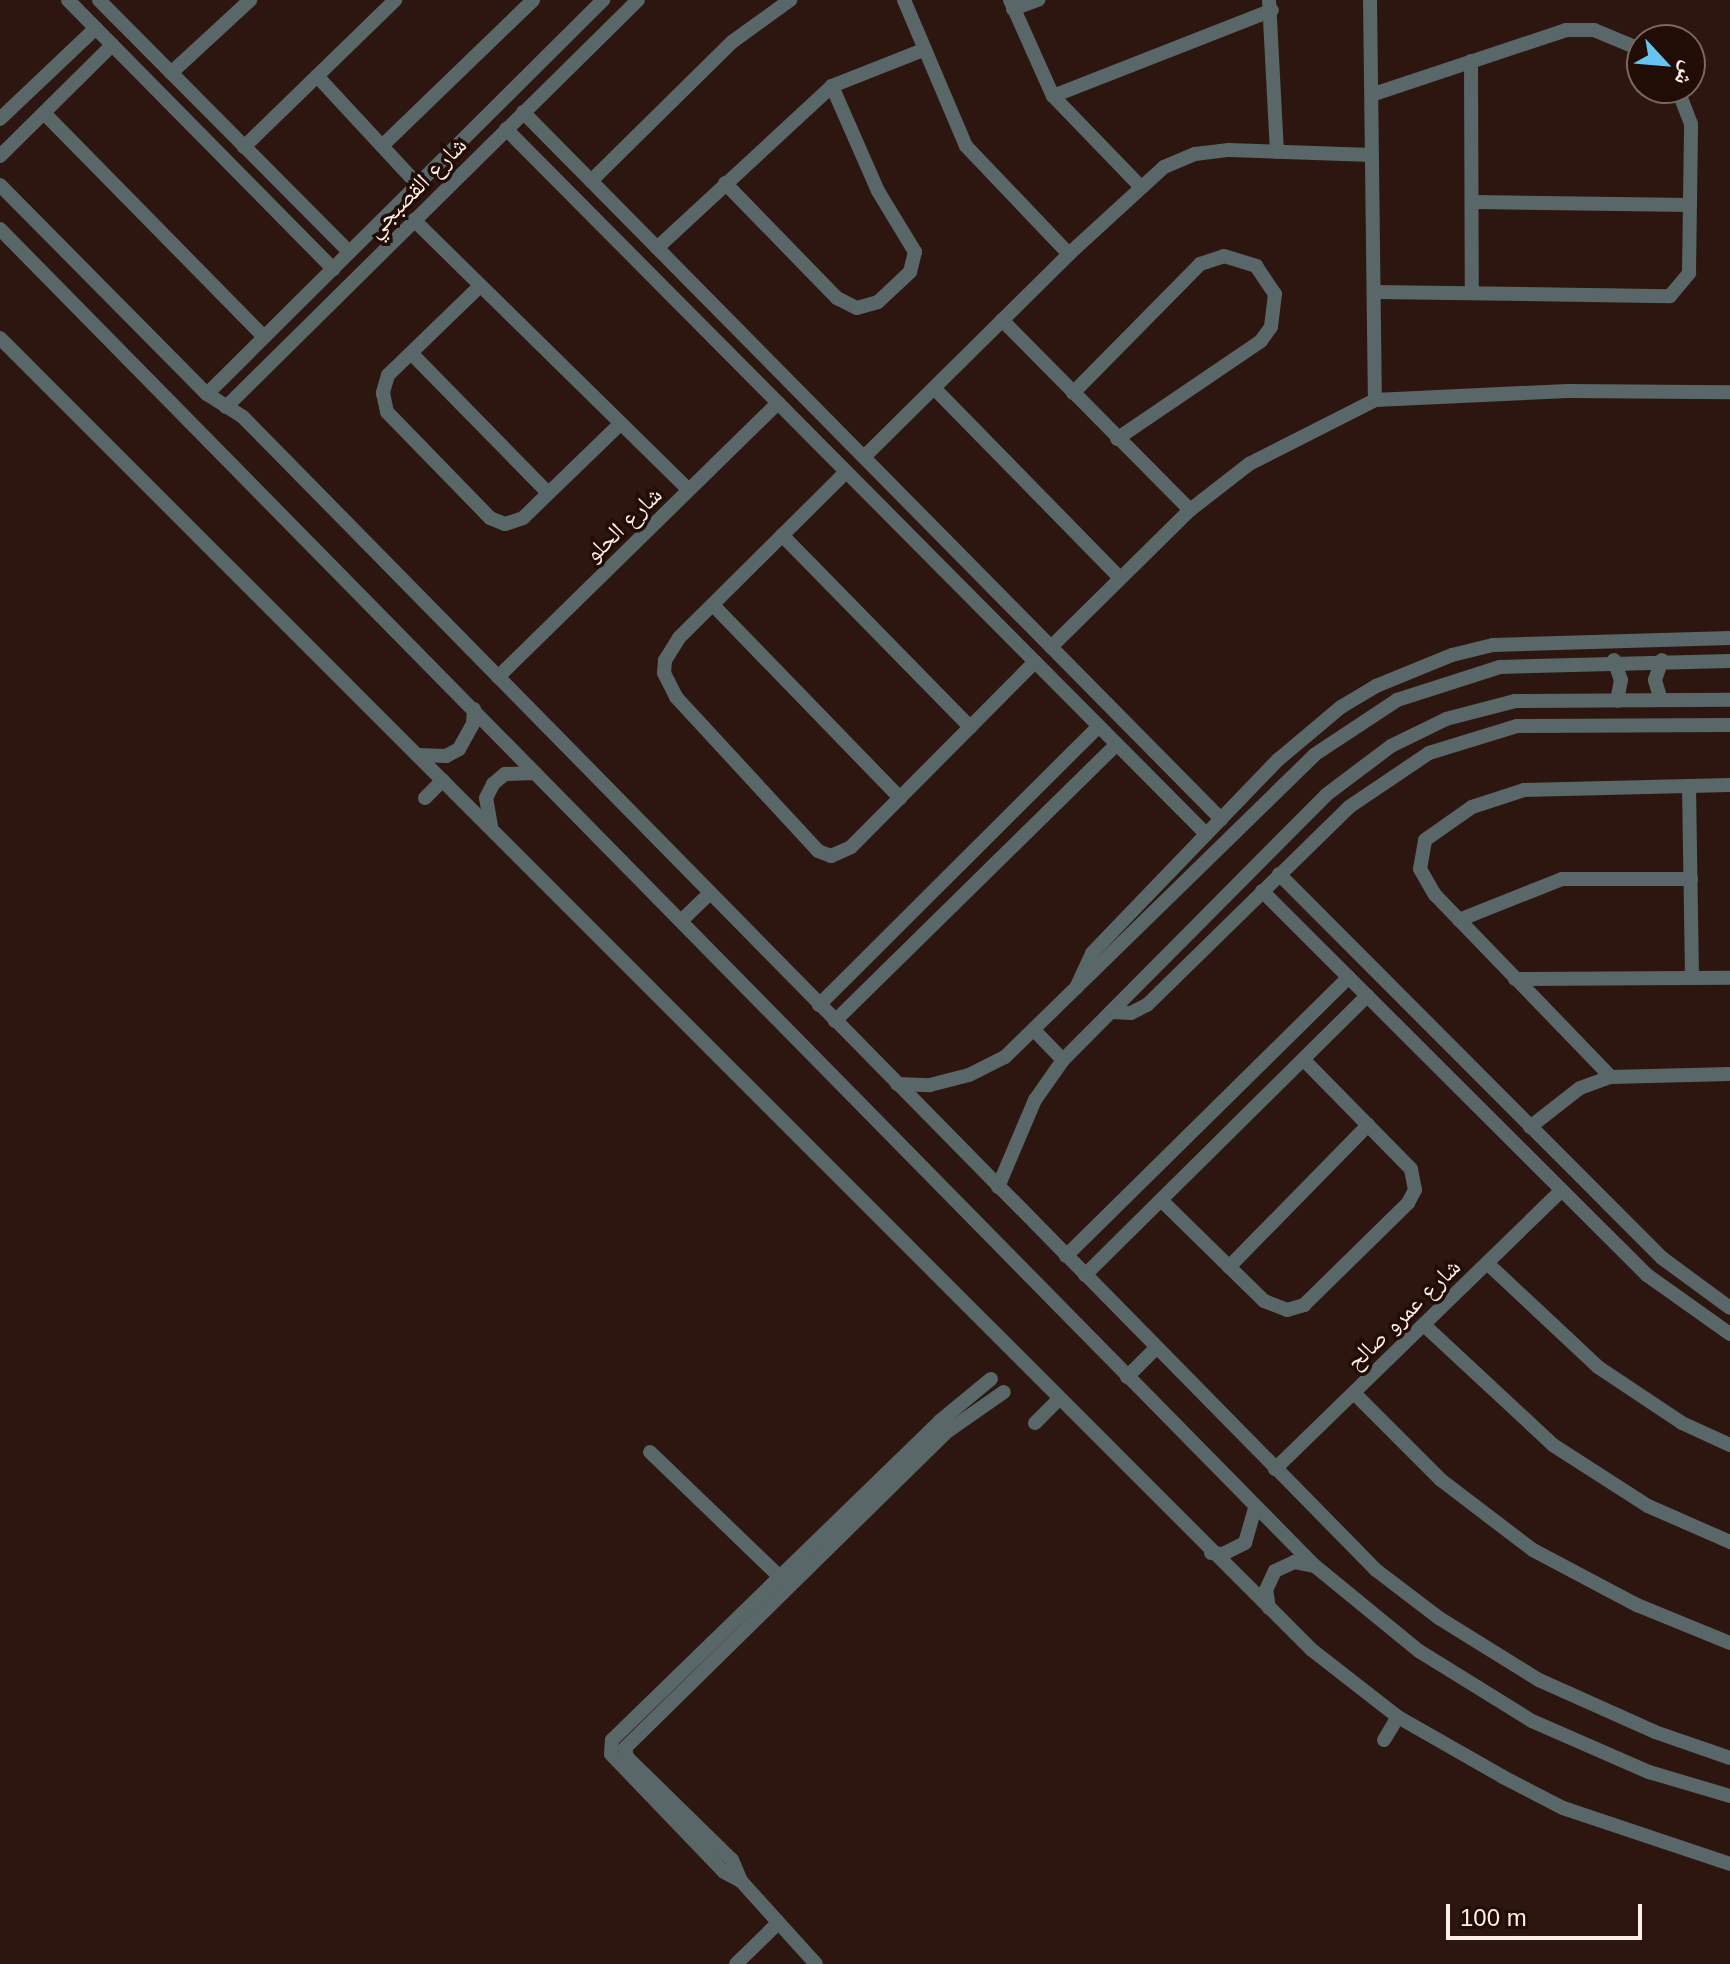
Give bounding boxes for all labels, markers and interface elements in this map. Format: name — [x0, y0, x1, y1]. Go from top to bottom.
north arrow — [1626, 24, 1706, 104]
text: ش — [1670, 58, 1703, 90]
street label: شارع القصبجي — [360, 131, 472, 243]
street label: شارع الحلو — [578, 480, 668, 568]
street label: شارع عمرو صالح — [1340, 1252, 1466, 1376]
scale bar — [1450, 1888, 1646, 1938]
text: 100 m — [1460, 1904, 1527, 1931]

